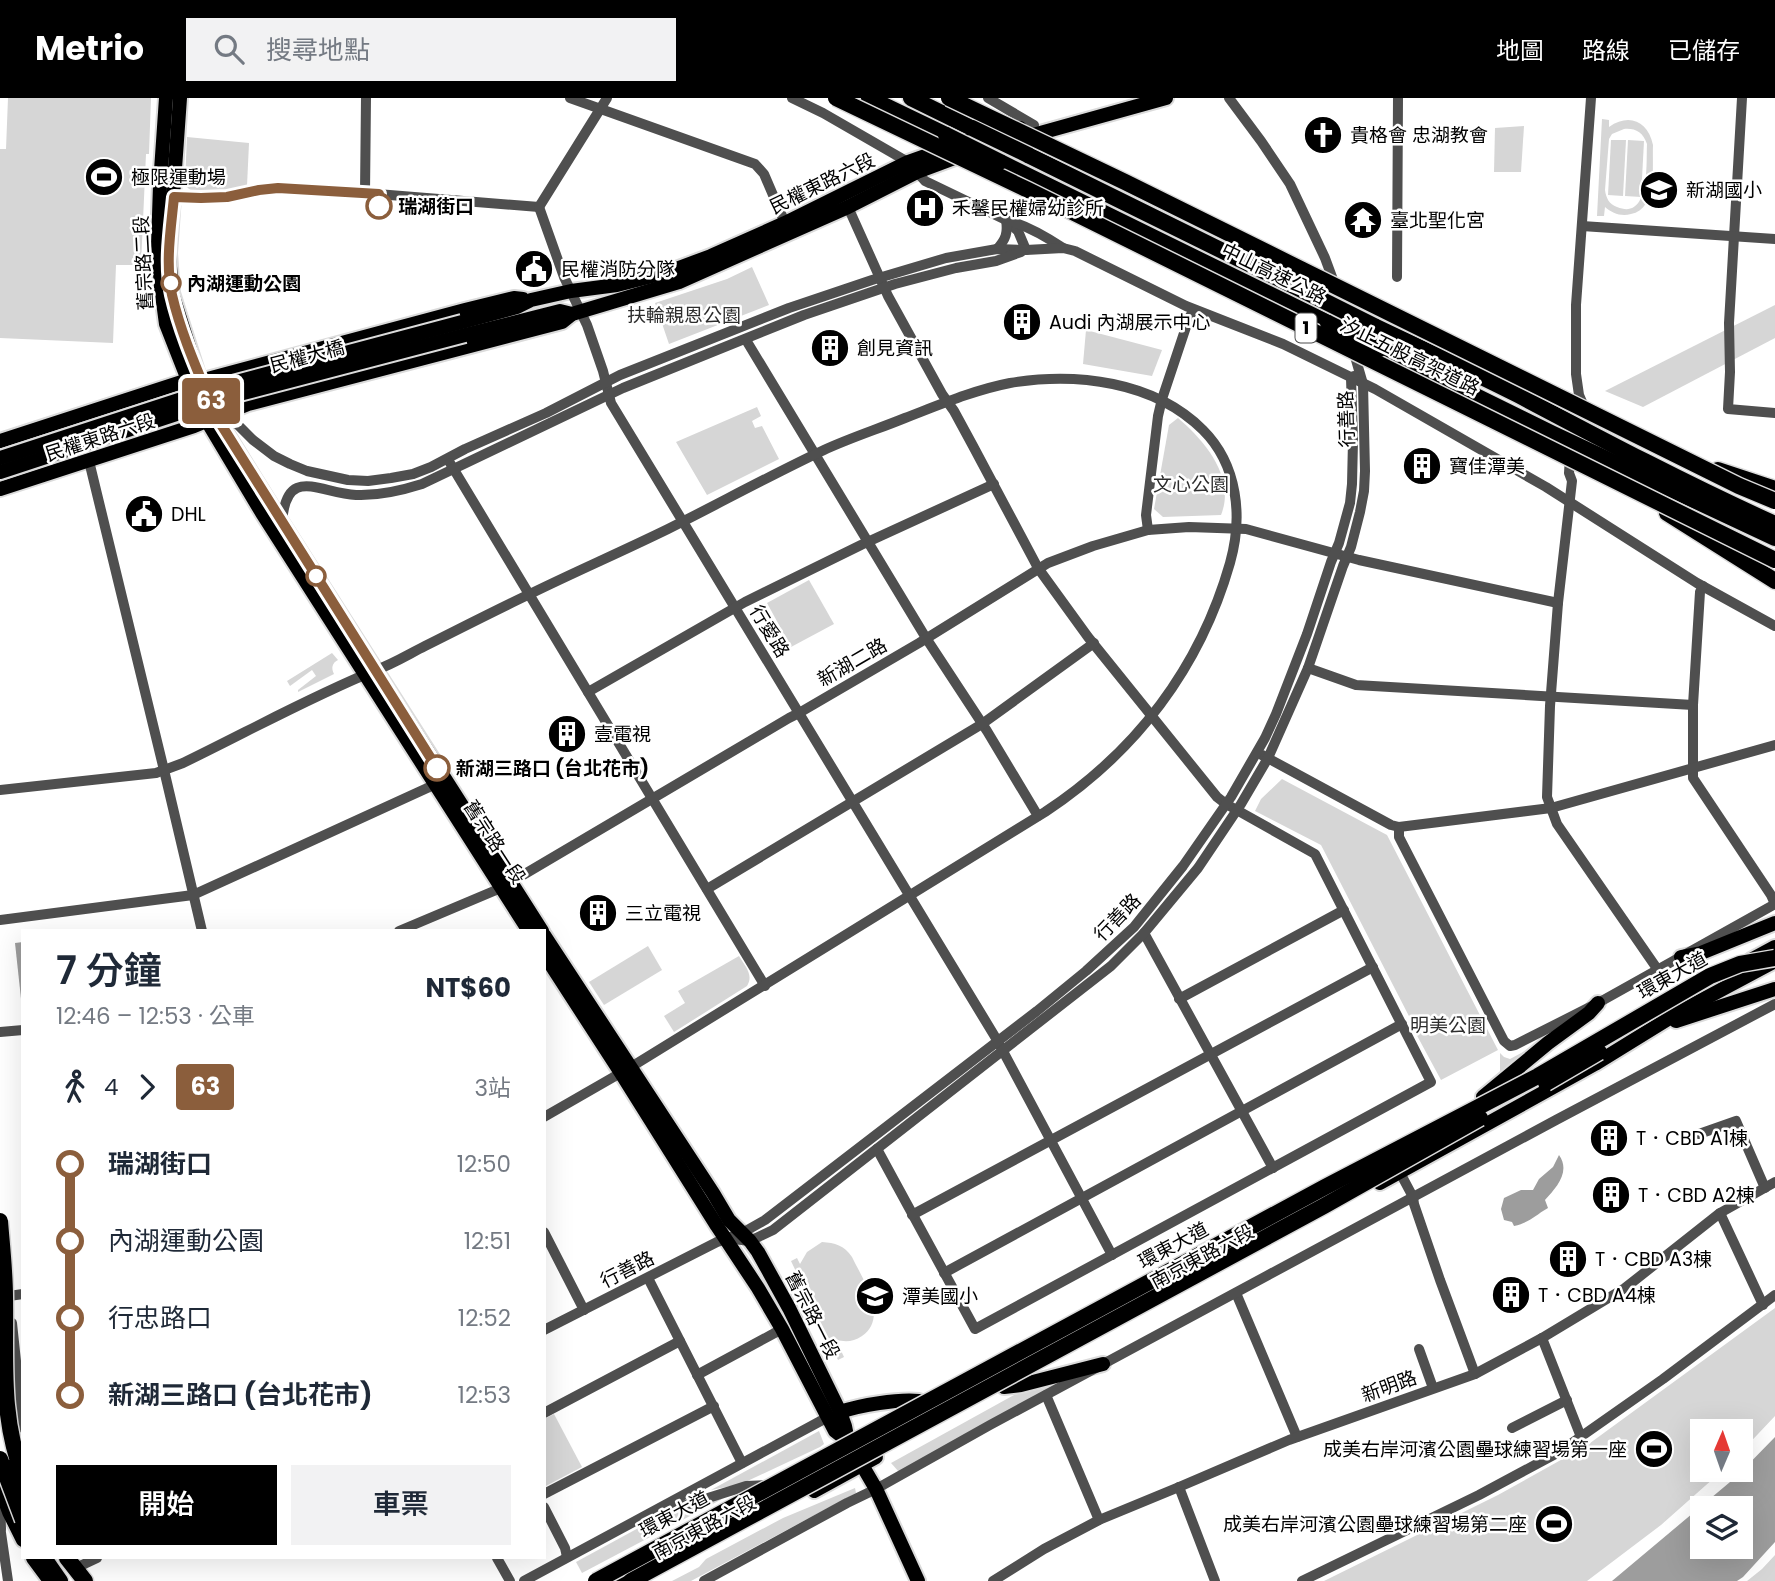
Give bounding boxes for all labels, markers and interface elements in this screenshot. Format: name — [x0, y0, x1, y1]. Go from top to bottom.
search box — [186, 18, 676, 81]
text: Metrio — [35, 25, 144, 72]
icon: search — [210, 30, 248, 68]
text: 搜尋地點 — [266, 32, 370, 68]
text: 地圖 — [1496, 34, 1544, 67]
text: 路線 — [1582, 34, 1630, 67]
text: 已儲存 — [1668, 34, 1740, 67]
church icon: 貴格會 忠湖教會 — [1302, 114, 1344, 156]
place label: 貴格會 忠湖教會 — [1350, 122, 1488, 149]
street label: 民權東路六段 — [765, 146, 879, 221]
sports icon: 極限運動場 — [83, 156, 125, 198]
place label: 極限運動場 — [131, 164, 226, 191]
school or university icon: 新湖國小 — [1638, 169, 1680, 211]
place label: 新湖國小 — [1686, 177, 1762, 204]
hospital icon: 禾馨民權婦幼診所 — [904, 187, 946, 229]
marker: 瑞湖街口 — [366, 193, 392, 219]
place label: 瑞湖街口 — [398, 193, 474, 220]
place label: 禾馨民權婦幼診所 — [952, 195, 1104, 222]
temple icon: 臺北聖化宮 — [1342, 199, 1384, 241]
place label: 臺北聖化宮 — [1390, 207, 1485, 234]
street label: 舊宗路二段 — [128, 215, 159, 311]
street label: 中山高速公路 — [1217, 236, 1331, 311]
public building icon: 民權消防分隊 — [513, 248, 555, 290]
place label: 民權消防分隊 — [561, 256, 675, 283]
place label: 內湖運動公園 — [187, 270, 301, 297]
marker: 內湖運動公園 — [161, 273, 181, 293]
building icon: Audi 內湖展示中心 — [1001, 301, 1043, 343]
park label: 扶輪親恩公園 — [627, 302, 741, 329]
place label: Audi 內湖展示中心 — [1049, 309, 1211, 336]
street label: 汐止五股高架道路 — [1336, 311, 1484, 402]
road number: 1 — [1296, 313, 1316, 342]
building icon: 創見資訊 — [809, 327, 851, 369]
street label: 民權大橋 — [267, 334, 347, 379]
place label: 創見資訊 — [857, 335, 933, 362]
line badge: 63 — [180, 378, 242, 424]
text: 63 — [196, 384, 226, 417]
street label: 行善路 — [1332, 390, 1361, 448]
street label: 民權東路六段 — [42, 407, 159, 468]
building icon: 寶佳潭美 — [1401, 445, 1443, 487]
place label: 寶佳潭美 — [1449, 453, 1525, 480]
park label: 文心公園 — [1153, 471, 1229, 498]
public building icon: DHL — [123, 493, 165, 535]
place label: DHL — [171, 501, 206, 528]
unlabelled marker — [306, 566, 326, 586]
street label: 行愛路 — [743, 600, 796, 663]
street label: 新湖二路 — [813, 632, 892, 693]
building icon: 壹電視 — [546, 713, 588, 755]
place label: 壹電視 — [594, 721, 651, 748]
marker: 新湖三路口 (台北花市) — [424, 755, 450, 781]
place label: 新湖三路口 (台北花市) — [456, 755, 649, 782]
street label: 舊宗路一段 — [457, 795, 532, 889]
street label: 行善路 — [1088, 887, 1147, 947]
building icon: 三立電視 — [577, 892, 619, 934]
place label: 三立電視 — [625, 900, 701, 927]
text: 7 分鐘 — [56, 944, 162, 997]
street label: 環東大道 — [1632, 945, 1712, 1006]
text: NT$60 — [425, 970, 511, 1006]
text: 12:46 – 12:53 · 公車 — [56, 1000, 255, 1032]
park label: 明美公園 — [1410, 1012, 1486, 1039]
icon: walk — [56, 1068, 94, 1106]
icon: forward — [128, 1068, 166, 1106]
text: 63 — [190, 1070, 220, 1103]
text: 4 — [104, 1071, 118, 1103]
text: 3站 — [474, 1072, 511, 1104]
building icon: T．CBD A1棟 — [1588, 1117, 1630, 1159]
place label: T．CBD A1棟 — [1636, 1125, 1748, 1152]
text: 瑞湖街口 — [108, 1146, 212, 1182]
text: 12:50 — [457, 1148, 511, 1180]
building icon: T．CBD A2棟 — [1590, 1174, 1632, 1216]
place label: T．CBD A2棟 — [1638, 1182, 1755, 1209]
street label: 環東大道 — [1133, 1216, 1213, 1275]
street label: 南京東路六段 — [1146, 1218, 1259, 1295]
text: 內湖運動公園 — [108, 1223, 264, 1259]
text: 12:51 — [464, 1225, 511, 1257]
building icon: T．CBD A3棟 — [1547, 1238, 1589, 1280]
street label: 行善路 — [596, 1244, 659, 1294]
place label: T．CBD A3棟 — [1595, 1246, 1712, 1273]
street label: 舊宗路一段 — [779, 1267, 846, 1364]
building icon: T．CBD A4棟 — [1490, 1274, 1532, 1316]
school or university icon: 潭美國小 — [854, 1275, 896, 1317]
place label: T．CBD A4棟 — [1538, 1282, 1656, 1309]
place label: 潭美國小 — [902, 1283, 978, 1310]
text: 行忠路口 — [108, 1300, 212, 1336]
text: 12:52 — [458, 1302, 511, 1334]
street label: 新明路 — [1358, 1364, 1421, 1409]
text: 新湖三路口 (台北花市) — [108, 1377, 372, 1413]
text: 12:53 — [458, 1379, 511, 1411]
north arrow — [1690, 1419, 1754, 1482]
map controls — [1690, 1419, 1753, 1559]
sports icon: 成美右岸河濱公園壘球練習場第一座 — [1633, 1428, 1675, 1470]
place label: 成美右岸河濱公園壘球練習場第一座 — [1323, 1436, 1627, 1463]
button: 開始 — [56, 1465, 277, 1545]
button: 車票 — [291, 1465, 511, 1545]
street label: 環東大道 — [634, 1485, 714, 1544]
street label: 南京東路六段 — [648, 1489, 761, 1566]
button: layers — [1690, 1496, 1753, 1559]
sports icon: 成美右岸河濱公園壘球練習場第二座 — [1533, 1503, 1575, 1545]
place label: 成美右岸河濱公園壘球練習場第二座 — [1223, 1511, 1527, 1538]

